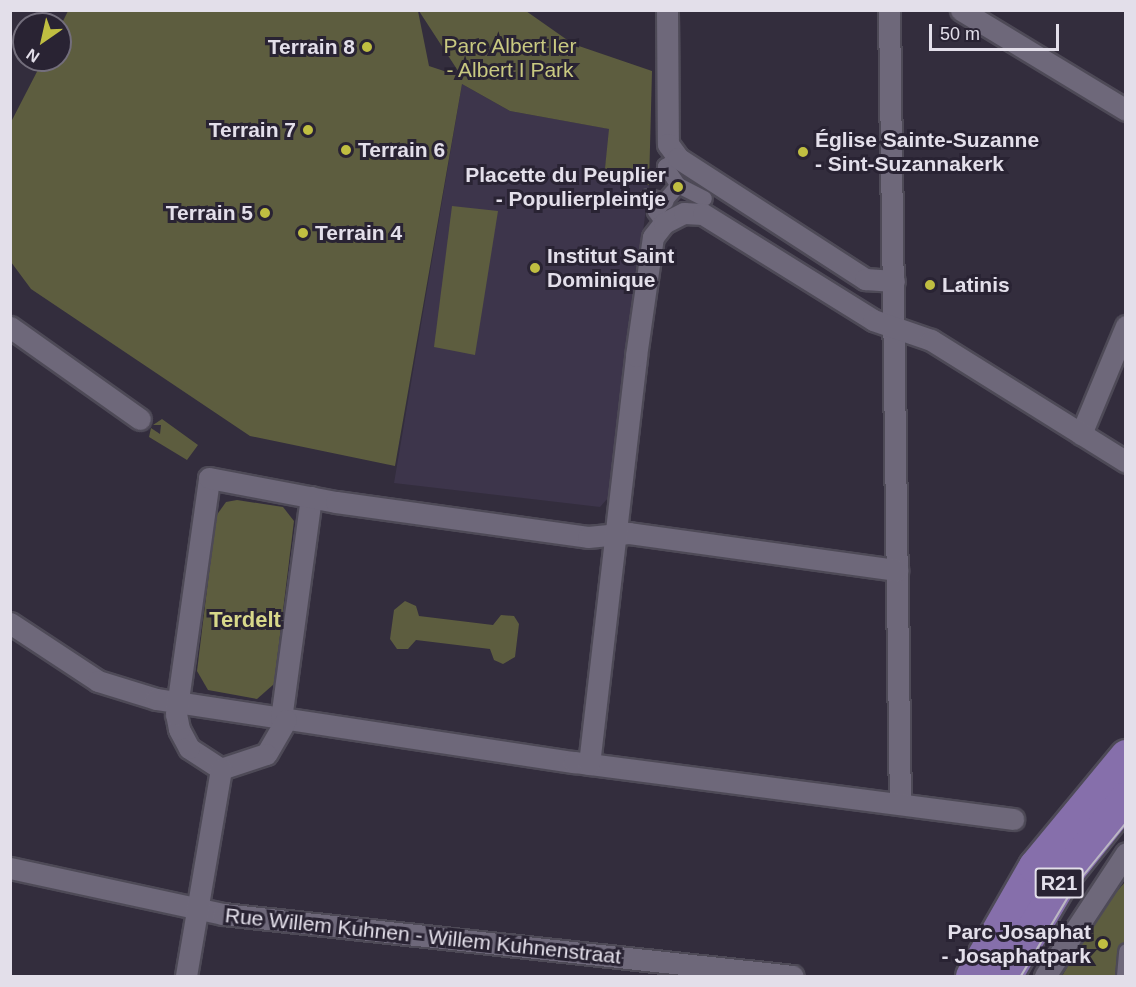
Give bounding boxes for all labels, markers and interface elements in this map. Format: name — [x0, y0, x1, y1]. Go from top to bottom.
north arrow — [12, 12, 72, 72]
scale bar — [932, 12, 1062, 50]
text: 50 m — [940, 24, 980, 44]
park label: Parc Albert Ier - Albert I Park — [443, 33, 577, 83]
place label: Terrain 8 — [268, 34, 355, 60]
marker: Terrain 8 — [360, 40, 374, 54]
text: N — [23, 45, 42, 66]
place label: Terrain 7 — [209, 117, 296, 143]
marker: Terrain 7 — [301, 123, 315, 137]
place label: Église Sainte-Suzanne - Sint-Suzannakerk — [815, 127, 1039, 177]
place label: Terrain 6 — [358, 137, 445, 163]
marker: Terrain 6 — [339, 143, 353, 157]
marker: Église Sainte-Suzanne - Sint-Suzannakerk — [796, 145, 810, 159]
place label: Placette du Peuplier - Populierpleintje — [465, 162, 666, 212]
marker: Placette du Peuplier - Populierpleintje — [671, 180, 685, 194]
place label: Terrain 5 — [166, 200, 253, 226]
marker: Terrain 5 — [258, 206, 272, 220]
place label: Terrain 4 — [315, 220, 402, 246]
marker: Terrain 4 — [296, 226, 310, 240]
place label: Institut Saint Dominique — [547, 243, 674, 293]
marker: Institut Saint Dominique — [528, 261, 542, 275]
place label: Latinis — [942, 272, 1010, 298]
marker: Latinis — [923, 278, 937, 292]
district label: Terdelt — [209, 607, 281, 633]
road number: R21 — [1034, 866, 1084, 900]
street label: Rue Willem Kuhnen - Willem Kuhnenstraat — [224, 903, 622, 969]
place label: Parc Josaphat - Josaphatpark — [942, 919, 1091, 969]
marker: Parc Josaphat - Josaphatpark — [1096, 937, 1110, 951]

